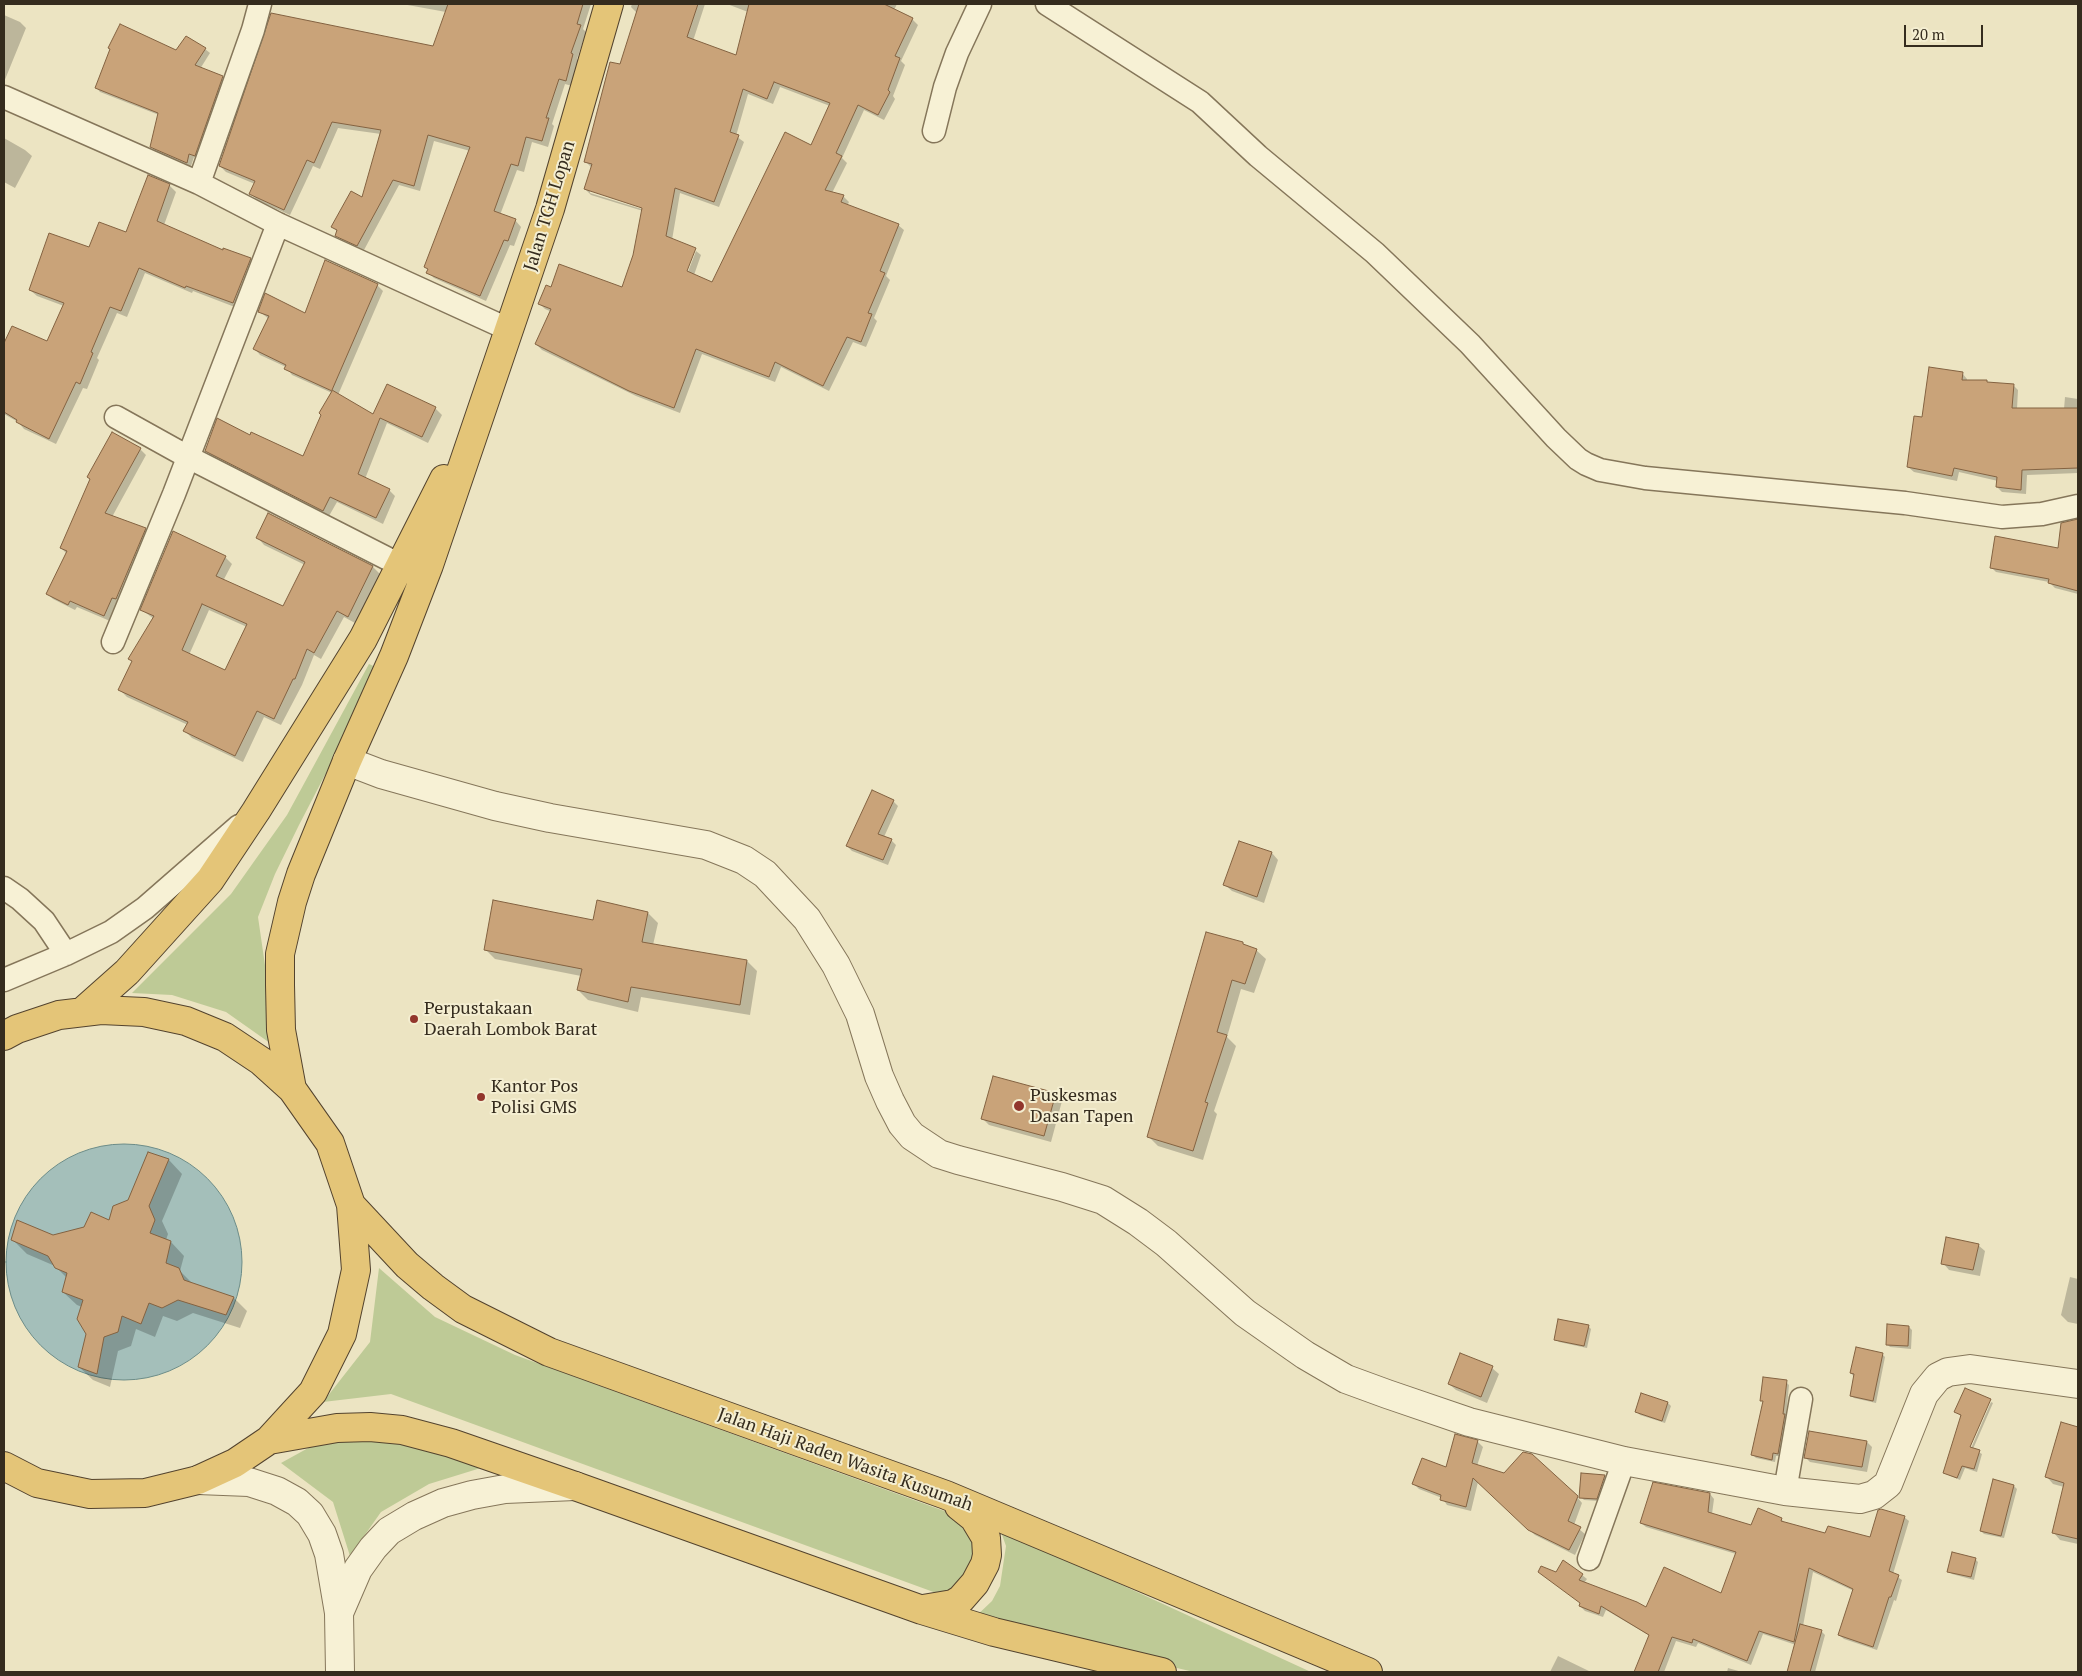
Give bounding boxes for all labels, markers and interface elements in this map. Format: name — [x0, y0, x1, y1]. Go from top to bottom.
scale bar — [1907, 15, 1986, 47]
text: 20 m — [1912, 24, 1945, 44]
street label: Jalan TGH Lopan — [520, 138, 580, 274]
place label: Perpustakaan Daerah Lombok Barat — [424, 998, 597, 1040]
marker: Perpustakaan Daerah Lombok Barat — [408, 1013, 420, 1025]
place label: Kantor Pos Polisi GMS — [491, 1076, 578, 1118]
place label: Puskesmas Dasan Tapen — [1030, 1085, 1133, 1128]
marker: Kantor Pos Polisi GMS — [475, 1091, 487, 1103]
marker: Puskesmas Dasan Tapen — [1012, 1099, 1026, 1113]
street label: Jalan Haji Raden Wasita Kusumah — [714, 1404, 976, 1516]

